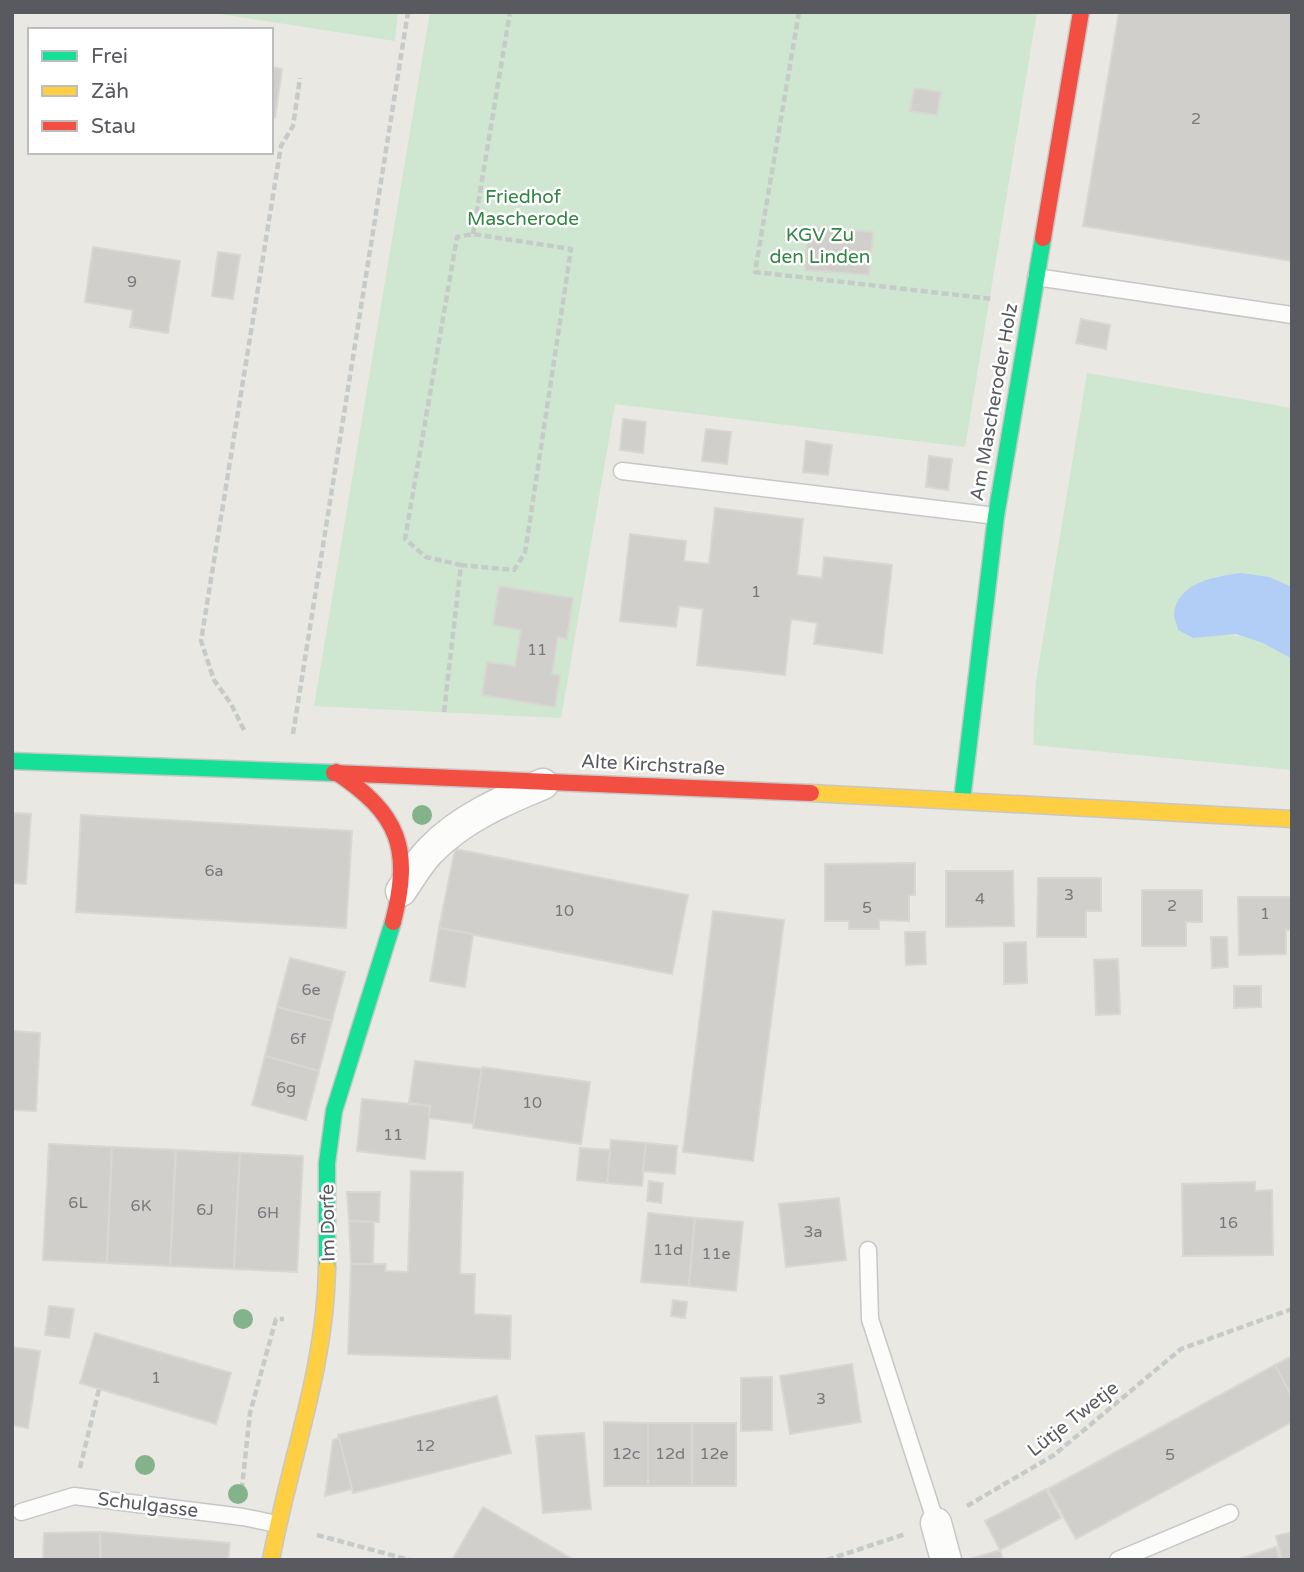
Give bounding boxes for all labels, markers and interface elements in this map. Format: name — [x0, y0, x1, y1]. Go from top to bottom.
legend — [28, 28, 273, 154]
text: Frei — [91, 44, 128, 69]
text: Zäh — [91, 79, 129, 104]
house number: 2 — [1191, 109, 1201, 129]
text: Stau — [91, 114, 136, 139]
park label: Friedhof Mascherode — [467, 186, 579, 230]
park label: KGV Zu den Linden — [770, 224, 870, 268]
house number: 9 — [127, 272, 137, 292]
street label: Am Mascheroder Holz — [966, 301, 1022, 503]
house number: 1 — [751, 582, 761, 602]
house number: 11 — [527, 640, 547, 660]
street label: Alte Kirchstraße — [580, 750, 726, 780]
house number: 6a — [204, 861, 224, 881]
house number: 3 — [1064, 885, 1074, 905]
house number: 4 — [975, 889, 985, 909]
house number: 2 — [1167, 896, 1177, 916]
house number: 5 — [862, 898, 872, 918]
house number: 10 — [554, 901, 574, 921]
house number: 1 — [1260, 904, 1270, 924]
house number: 6e — [301, 980, 321, 1000]
house number: 6f — [290, 1029, 307, 1049]
house number: 6g — [276, 1078, 296, 1098]
house number: 10 — [522, 1093, 542, 1113]
house number: 11 — [383, 1125, 403, 1145]
street label: Im Dorfe — [316, 1184, 340, 1262]
house number: 6L — [68, 1193, 88, 1213]
house number: 6K — [131, 1196, 152, 1216]
house number: 6J — [196, 1200, 214, 1220]
house number: 6H — [257, 1203, 279, 1223]
house number: 16 — [1218, 1213, 1238, 1233]
house number: 3a — [803, 1222, 823, 1242]
house number: 11d — [653, 1240, 683, 1260]
house number: 11e — [701, 1244, 731, 1264]
house number: 1 — [151, 1368, 161, 1388]
street label: Lütje Twetje — [1023, 1377, 1123, 1461]
house number: 3 — [816, 1389, 826, 1409]
house number: 12 — [415, 1436, 435, 1456]
house number: 12c — [612, 1444, 640, 1464]
house number: 12d — [655, 1444, 685, 1464]
house number: 12e — [699, 1444, 729, 1464]
house number: 5 — [1165, 1445, 1175, 1465]
street label: Schulgasse — [96, 1488, 200, 1522]

